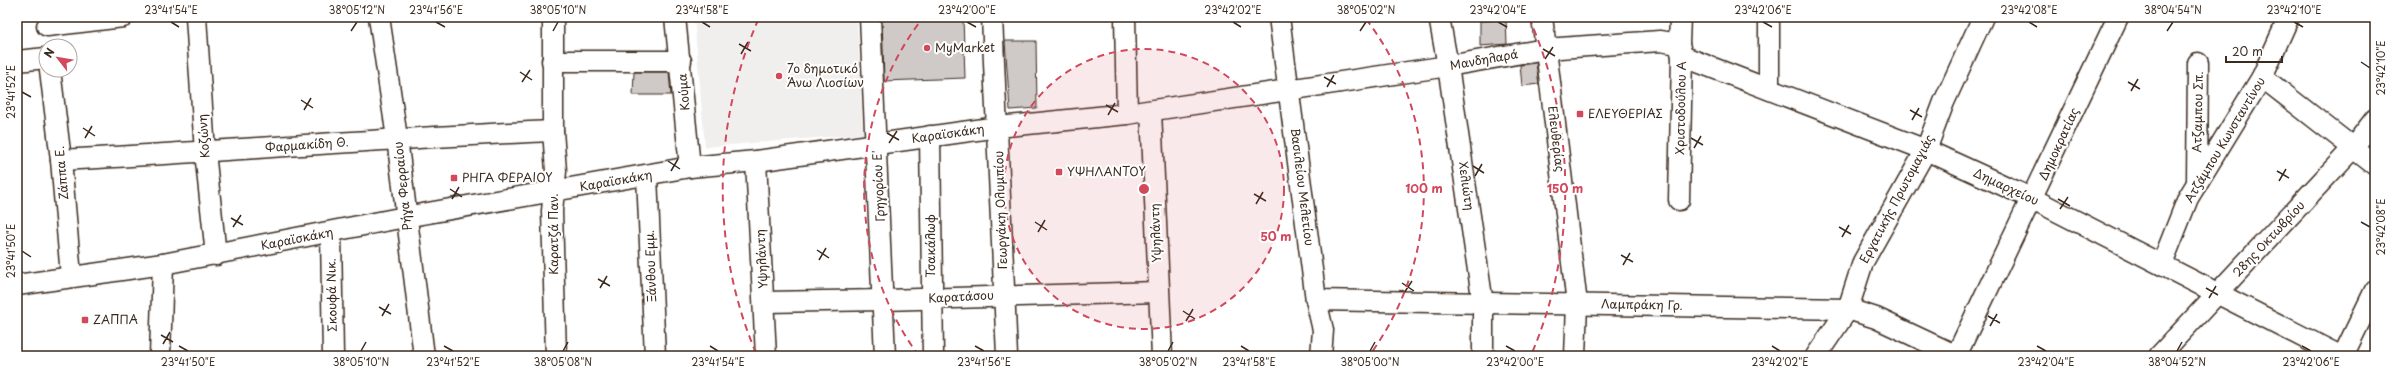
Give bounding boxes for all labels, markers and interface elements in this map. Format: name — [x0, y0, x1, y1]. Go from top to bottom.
text: 23°41'54"E — [144, 2, 198, 17]
text: 38°05'12"N — [329, 2, 385, 17]
text: 23°41'56"E — [409, 2, 463, 17]
text: 38°05'10"N — [530, 2, 586, 17]
text: 23°41'58"E — [675, 2, 729, 17]
text: 23°42'00"E — [938, 2, 996, 17]
text: 23°42'02"E — [1204, 2, 1262, 17]
text: 38°05'02"N — [1337, 2, 1396, 17]
text: 23°42'04"E — [1469, 2, 1527, 17]
text: 23°42'06"E — [1734, 2, 1792, 17]
text: 23°42'08"E — [2001, 2, 2057, 17]
text: 38°04'54"N — [2144, 2, 2202, 17]
text: 23°42'10"E — [2266, 2, 2322, 17]
north arrow — [38, 38, 78, 78]
place label: MyMarket — [935, 38, 995, 56]
scale bar — [2226, 38, 2282, 64]
text: 23°42'10"E — [2373, 40, 2388, 96]
text: 20 m — [2232, 42, 2263, 60]
marker: MyMarket — [922, 43, 932, 53]
text: N — [39, 44, 59, 61]
street label: Μανδηλαρά — [1448, 44, 1519, 74]
place label: 7ο δημοτικό Άνω Λιοσίων — [787, 59, 864, 91]
street label: Χριστοδούλου Α — [1670, 61, 1690, 155]
text: 23°41'52"E — [3, 65, 18, 119]
marker: 7ο δημοτικό Άνω Λιοσίων — [774, 71, 784, 81]
street label: Ατζαμπου Σπ. — [2187, 71, 2207, 153]
street label: Κούμα — [672, 73, 694, 111]
street label: Ατζάμπου Κωνσταντίνου — [2179, 73, 2269, 206]
place label: ΕΛΕΥΘΕΡΙΑΣ — [1588, 104, 1663, 122]
street label: Δημοκρατίας — [2033, 104, 2083, 183]
street label: Ελευθερίας — [1544, 105, 1570, 173]
marker: ΕΛΕΥΘΕΡΙΑΣ — [1575, 109, 1585, 119]
street label: Κοζώνη — [192, 113, 214, 159]
street label: Καραϊσκάκη — [910, 119, 986, 147]
street label: Βασιλείου Μελετίου — [1287, 127, 1319, 247]
street label: Εργατικής Πρωτομαγιάς — [1854, 131, 1938, 266]
street label: Φαρμακίδη Θ. — [265, 132, 349, 156]
street label: Ρήγα Φερραίου — [388, 141, 416, 231]
street label: Ζάππα Ε. — [50, 145, 72, 201]
street label: Γρηγορίου Ε' — [867, 150, 889, 222]
street label: Γεωργάκη Ολυμπίου — [989, 150, 1011, 270]
street label: Χελιώτη — [1455, 160, 1479, 211]
place label: ΥΨΗΛΑΝΤΟΥ — [1067, 162, 1146, 180]
street label: Δημαρχείου — [1971, 163, 2042, 209]
street label: Καραϊσκάκη — [578, 165, 654, 195]
marker: ΥΨΗΛΑΝΤΟΥ — [1054, 167, 1064, 177]
place label: ΡΗΓΑ ΦΕΡΑΙΟΥ — [462, 168, 553, 186]
marker: ΡΗΓΑ ΦΕΡΑΙΟΥ — [449, 173, 459, 183]
text: 100 m — [1405, 179, 1443, 197]
text: 150 m — [1547, 179, 1583, 197]
centre of rings — [1137, 182, 1151, 196]
street label: Καρατζά Παν. — [544, 193, 562, 275]
street label: 28ης Οκτωβρίου — [2228, 196, 2309, 280]
text: 23°42'08"E — [2373, 199, 2388, 255]
street label: Υψηλάντη — [1145, 203, 1165, 263]
street label: Τσακάλωφ — [921, 214, 939, 278]
street label: Καραϊσκάκη — [259, 222, 335, 254]
text: 23°41'50"E — [3, 224, 18, 278]
text: 50 m — [1260, 227, 1292, 245]
street label: Υψηλάντη — [750, 229, 772, 289]
street label: Ξάνθου Εμμ. — [640, 230, 660, 302]
street label: Σκουφά Νικ. — [321, 258, 341, 332]
street label: Καρατάσου — [928, 285, 994, 307]
street label: Λαμπράκη Γρ. — [1601, 294, 1683, 314]
place label: ΖΑΠΠΑ — [93, 310, 138, 328]
marker: ΖΑΠΠΑ — [80, 315, 90, 325]
text: 23°41'50"E — [161, 354, 215, 369]
text: 38°05'10"N — [333, 354, 389, 369]
text: 23°41'52"E — [426, 354, 480, 369]
text: 38°05'08"N — [534, 354, 592, 369]
text: 23°41'54"E — [691, 354, 745, 369]
text: 23°41'56"E — [957, 354, 1011, 369]
text: 38°05'02"N — [1139, 354, 1198, 369]
text: 23°41'58"E — [1222, 354, 1276, 369]
text: 38°05'00"N — [1340, 354, 1400, 369]
text: 23°42'00"E — [1486, 354, 1544, 369]
text: 23°42'02"E — [1751, 354, 1809, 369]
text: 23°42'04"E — [2017, 354, 2075, 369]
text: 38°04'52"N — [2148, 354, 2206, 369]
text: 23°42'06"E — [2282, 354, 2340, 369]

